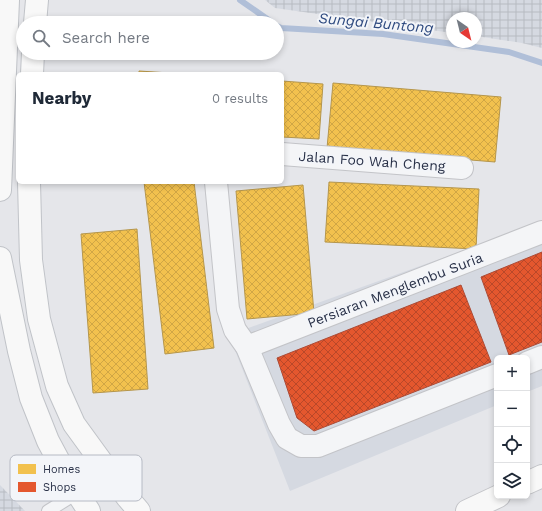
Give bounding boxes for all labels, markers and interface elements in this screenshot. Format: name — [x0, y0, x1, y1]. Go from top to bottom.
water label: Sungai Buntong — [318, 9, 434, 37]
north arrow — [446, 12, 482, 48]
search box — [16, 16, 284, 60]
icon: search — [30, 27, 52, 49]
text: Search here — [62, 29, 150, 47]
text: Nearby — [32, 88, 91, 108]
text: 0 results — [212, 91, 268, 106]
street label: Jalan Foo Wah Cheng — [298, 148, 446, 174]
street label: Persiaran Menglembu Suria — [305, 249, 485, 331]
map controls — [494, 355, 530, 499]
button: + — [494, 355, 530, 391]
button: − — [494, 391, 530, 427]
button: locate — [494, 427, 530, 463]
legend — [10, 455, 142, 501]
text: Homes — [43, 463, 80, 476]
button: layers — [494, 463, 530, 499]
text: Shops — [43, 481, 76, 494]

